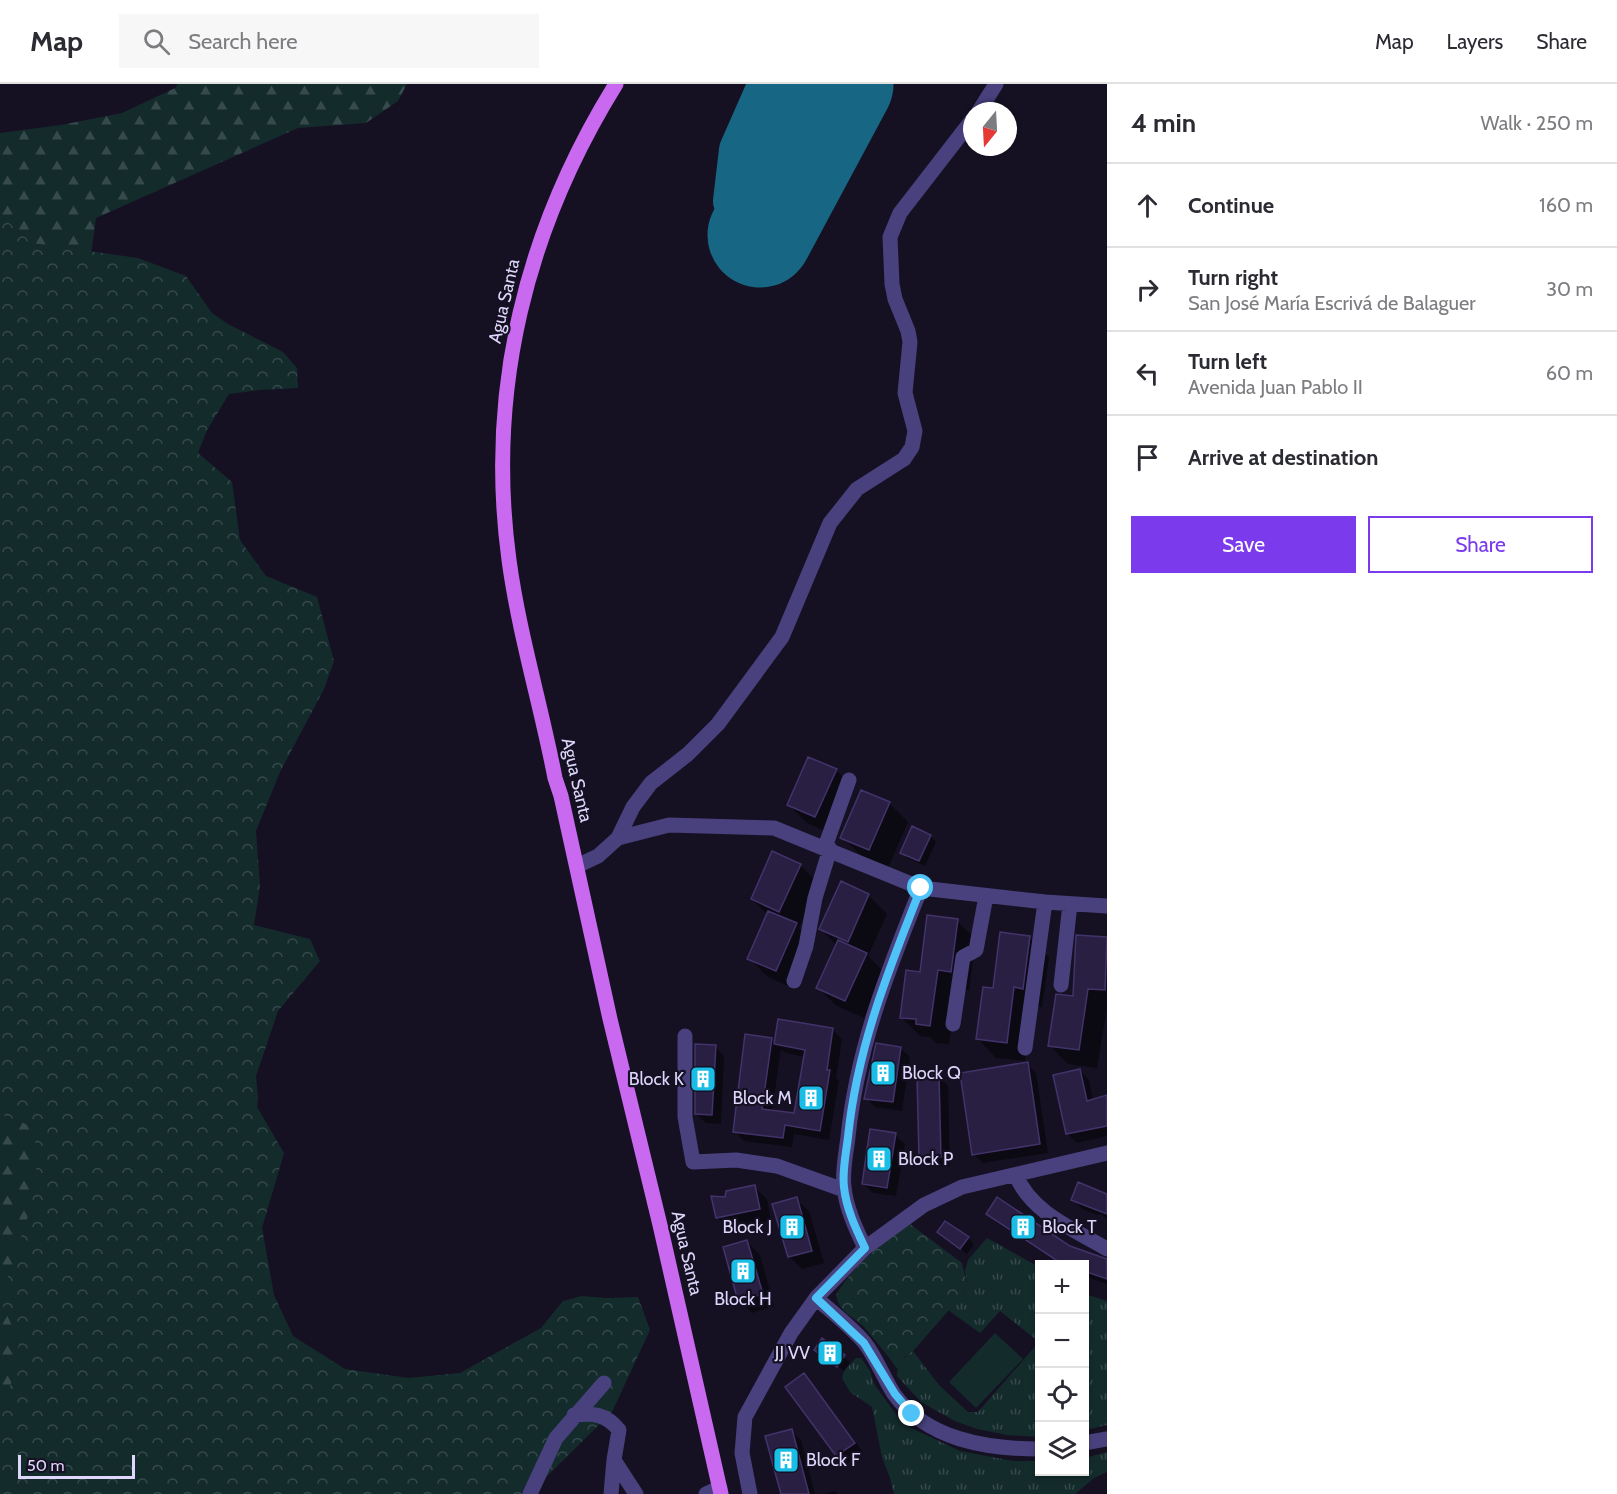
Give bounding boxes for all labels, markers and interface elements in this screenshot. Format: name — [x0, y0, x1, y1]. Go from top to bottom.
search box — [119, 14, 539, 68]
text: Map — [30, 24, 83, 58]
icon: search — [140, 25, 173, 58]
text: Search here — [188, 28, 297, 55]
text: Map — [1375, 29, 1414, 54]
text: Layers — [1447, 29, 1503, 54]
text: Share — [1536, 29, 1587, 54]
north arrow — [963, 102, 1017, 156]
text: 4 min — [1131, 107, 1196, 139]
text: Walk · 250 m — [1481, 111, 1593, 135]
icon: ahead — [1131, 189, 1164, 222]
text: Continue — [1188, 192, 1274, 219]
text: 160 m — [1539, 193, 1593, 217]
street label: Agua Santa — [484, 256, 524, 345]
text: Turn right — [1188, 264, 1278, 291]
icon: right — [1131, 273, 1164, 306]
text: 30 m — [1546, 277, 1593, 301]
text: San José María Escrivá de Balaguer — [1188, 291, 1476, 315]
text: Turn left — [1188, 348, 1267, 375]
icon: left — [1131, 357, 1164, 390]
text: 60 m — [1546, 361, 1593, 385]
text: Avenida Juan Pablo II — [1188, 375, 1363, 399]
icon: arrive — [1131, 441, 1164, 474]
text: Arrive at destination — [1188, 444, 1378, 471]
button: Save — [1131, 516, 1356, 573]
button: Share — [1368, 516, 1593, 573]
street label: Agua Santa — [557, 736, 597, 825]
route start — [907, 874, 933, 900]
building icon: Block Q — [868, 1058, 898, 1088]
place label: Block Q — [902, 1062, 961, 1084]
building icon: Block K — [688, 1064, 718, 1094]
place label: Block K — [629, 1068, 685, 1090]
building icon: Block M — [796, 1083, 826, 1113]
place label: Block M — [732, 1087, 792, 1109]
building icon: Block P — [864, 1144, 894, 1174]
place label: Block P — [898, 1148, 953, 1170]
street label: Agua Santa — [667, 1209, 707, 1298]
building icon: Block J — [777, 1212, 807, 1242]
building icon: Block T — [1008, 1212, 1038, 1242]
place label: Block J — [722, 1216, 772, 1238]
place label: Block T — [1042, 1216, 1097, 1238]
building icon: Block H — [728, 1256, 758, 1286]
map controls — [1035, 1260, 1089, 1476]
button: + — [1035, 1260, 1089, 1314]
place label: Block H — [714, 1288, 772, 1310]
button: − — [1035, 1314, 1089, 1368]
building icon: JJ VV — [815, 1338, 845, 1368]
place label: JJ VV — [774, 1342, 810, 1364]
button: locate — [1035, 1368, 1089, 1422]
route end — [898, 1400, 924, 1426]
button: layers — [1035, 1422, 1089, 1476]
building icon: Block F — [771, 1445, 801, 1475]
place label: Block F — [806, 1449, 861, 1471]
scale bar — [18, 1452, 135, 1480]
text: 50 m — [27, 1456, 64, 1475]

